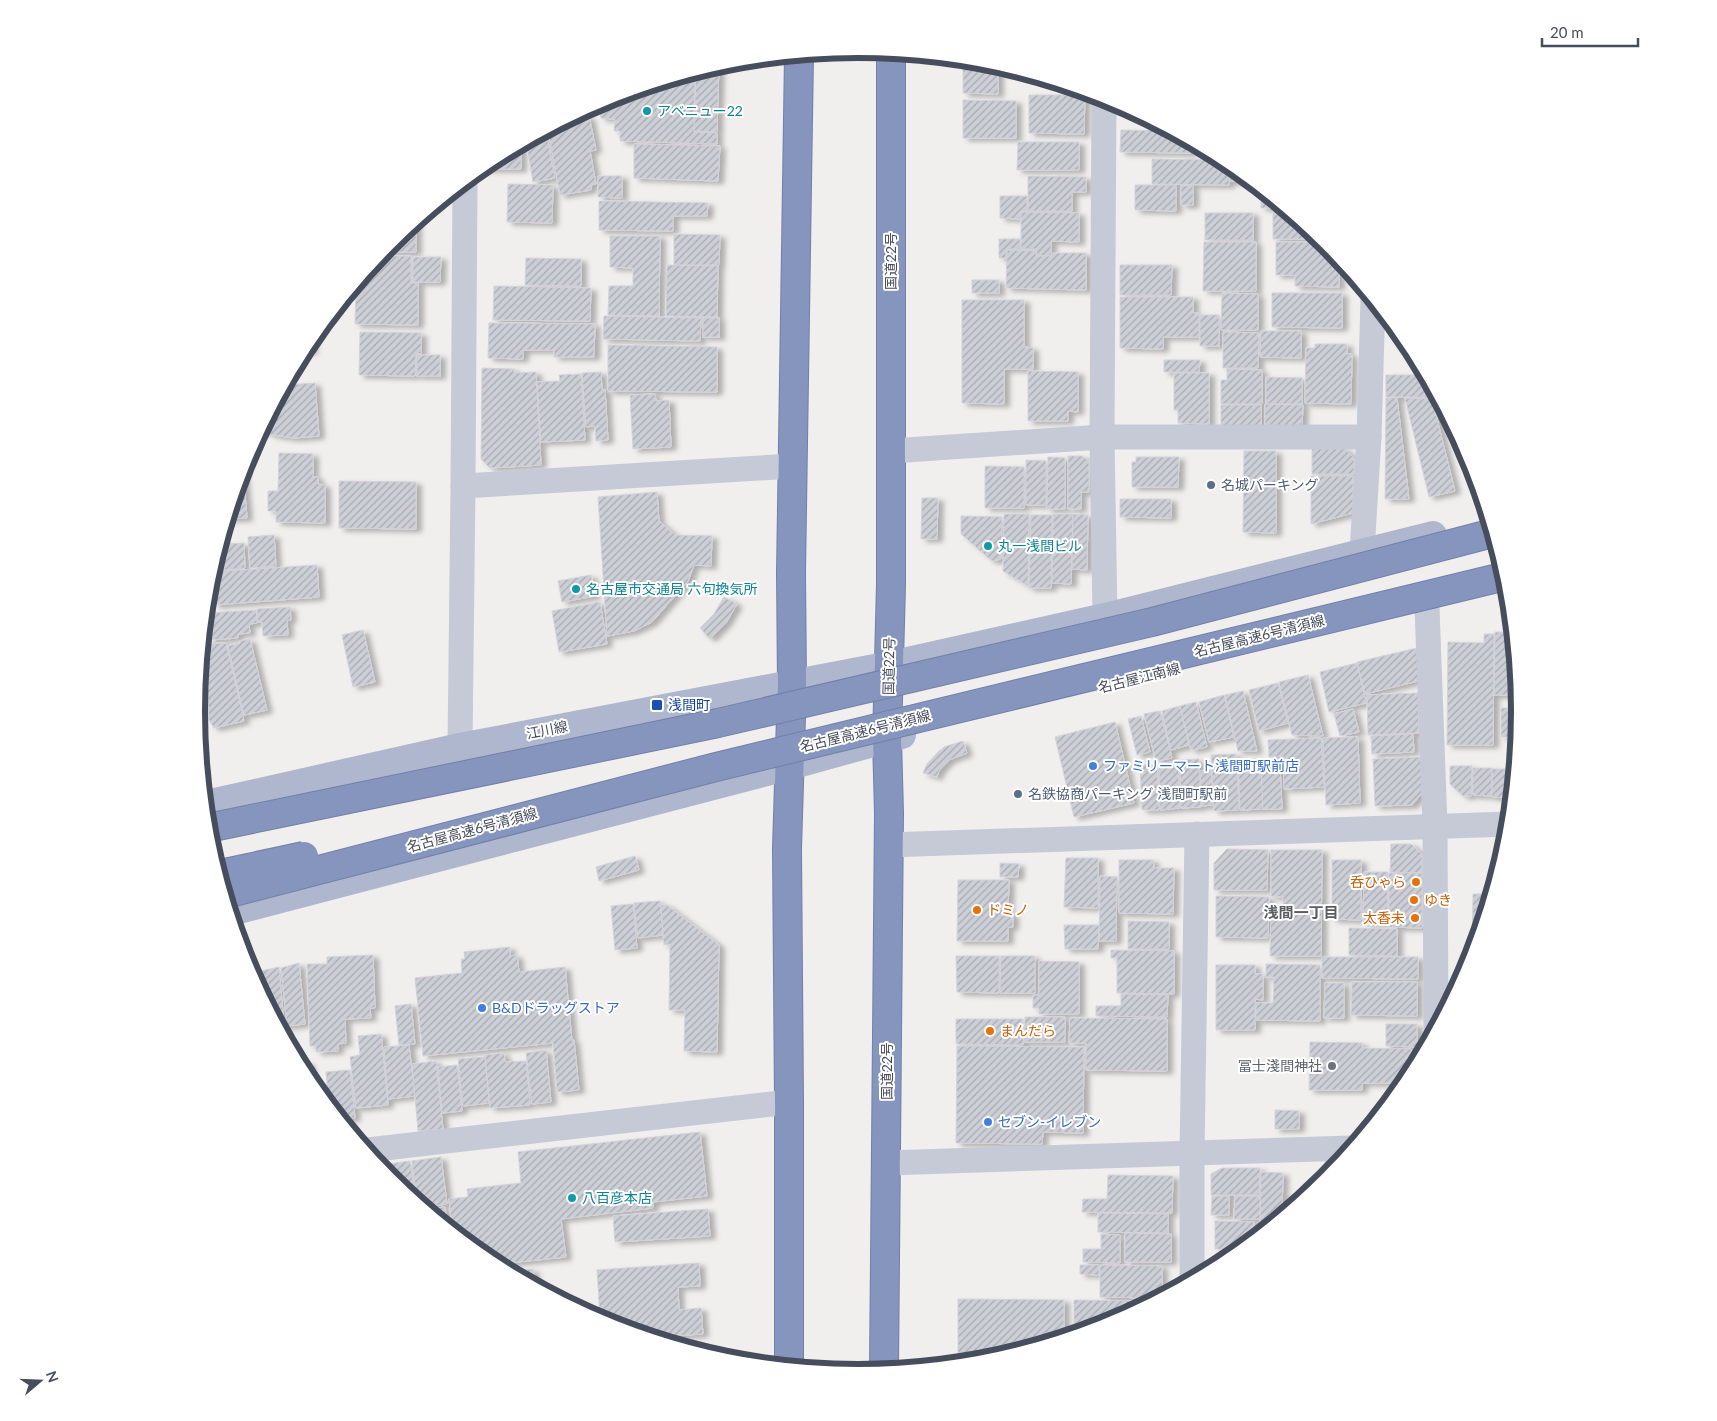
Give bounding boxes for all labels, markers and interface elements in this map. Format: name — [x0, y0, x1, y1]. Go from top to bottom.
scale bar — [1542, 15, 1638, 47]
text: 20 m — [1550, 23, 1584, 41]
place label: アベニュー22 — [657, 102, 743, 119]
marker: アベニュー22 — [641, 105, 653, 117]
street label: 国道22号 — [882, 232, 899, 290]
place label: 名城パーキング — [1221, 476, 1319, 493]
marker: 名城パーキング — [1205, 479, 1217, 491]
place label: 丸一浅間ビル — [998, 537, 1082, 554]
marker: 丸一浅間ビル — [982, 540, 994, 552]
place label: 名古屋市交通局 六句換気所 — [586, 580, 758, 597]
marker: 名古屋市交通局 六句換気所 — [570, 583, 582, 595]
street label: 名古屋高速6号清須線 — [1192, 611, 1326, 660]
street label: 国道22号 — [879, 637, 898, 695]
street label: 名古屋江南線 — [1096, 659, 1182, 696]
place label: 浅間町 — [668, 696, 710, 713]
marker: 浅間町 — [650, 698, 664, 712]
street label: 名古屋高速6号清須線 — [798, 706, 932, 755]
street label: 江川線 — [525, 717, 569, 742]
place label: ファミリーマート浅間町駅前店 — [1103, 757, 1299, 774]
marker: ファミリーマート浅間町駅前店 — [1087, 760, 1099, 772]
place label: 名鉄協商パーキング 浅間町駅前 — [1028, 785, 1227, 802]
marker: 名鉄協商パーキング 浅間町駅前 — [1012, 788, 1024, 800]
street label: 名古屋高速6号清須線 — [405, 804, 539, 855]
place label: 呑ひゃら — [1350, 873, 1406, 890]
marker: 呑ひゃら — [1410, 876, 1422, 888]
place label: ゆき — [1424, 891, 1452, 908]
marker: ゆき — [1408, 894, 1420, 906]
place label: ドミノ — [987, 901, 1029, 918]
district label: 浅間一丁目 — [1263, 903, 1339, 921]
marker: ドミノ — [971, 904, 983, 916]
place label: 太香未 — [1363, 909, 1405, 926]
marker: 太香未 — [1409, 912, 1421, 924]
place label: B&Dドラッグストア — [492, 999, 620, 1016]
marker: B&Dドラッグストア — [476, 1002, 488, 1014]
place label: まんだら — [1000, 1022, 1056, 1039]
marker: まんだら — [984, 1025, 996, 1037]
street label: 国道22号 — [878, 1042, 895, 1100]
place label: 冨士淺間神社 — [1238, 1057, 1322, 1074]
marker: 冨士淺間神社 — [1326, 1060, 1338, 1072]
place label: セブン-イレブン — [998, 1113, 1101, 1130]
marker: セブン-イレブン — [982, 1116, 994, 1128]
place label: 八百彦本店 — [582, 1189, 652, 1206]
marker: 八百彦本店 — [566, 1192, 578, 1204]
north arrow — [15, 1356, 65, 1406]
text: N — [43, 1369, 63, 1384]

